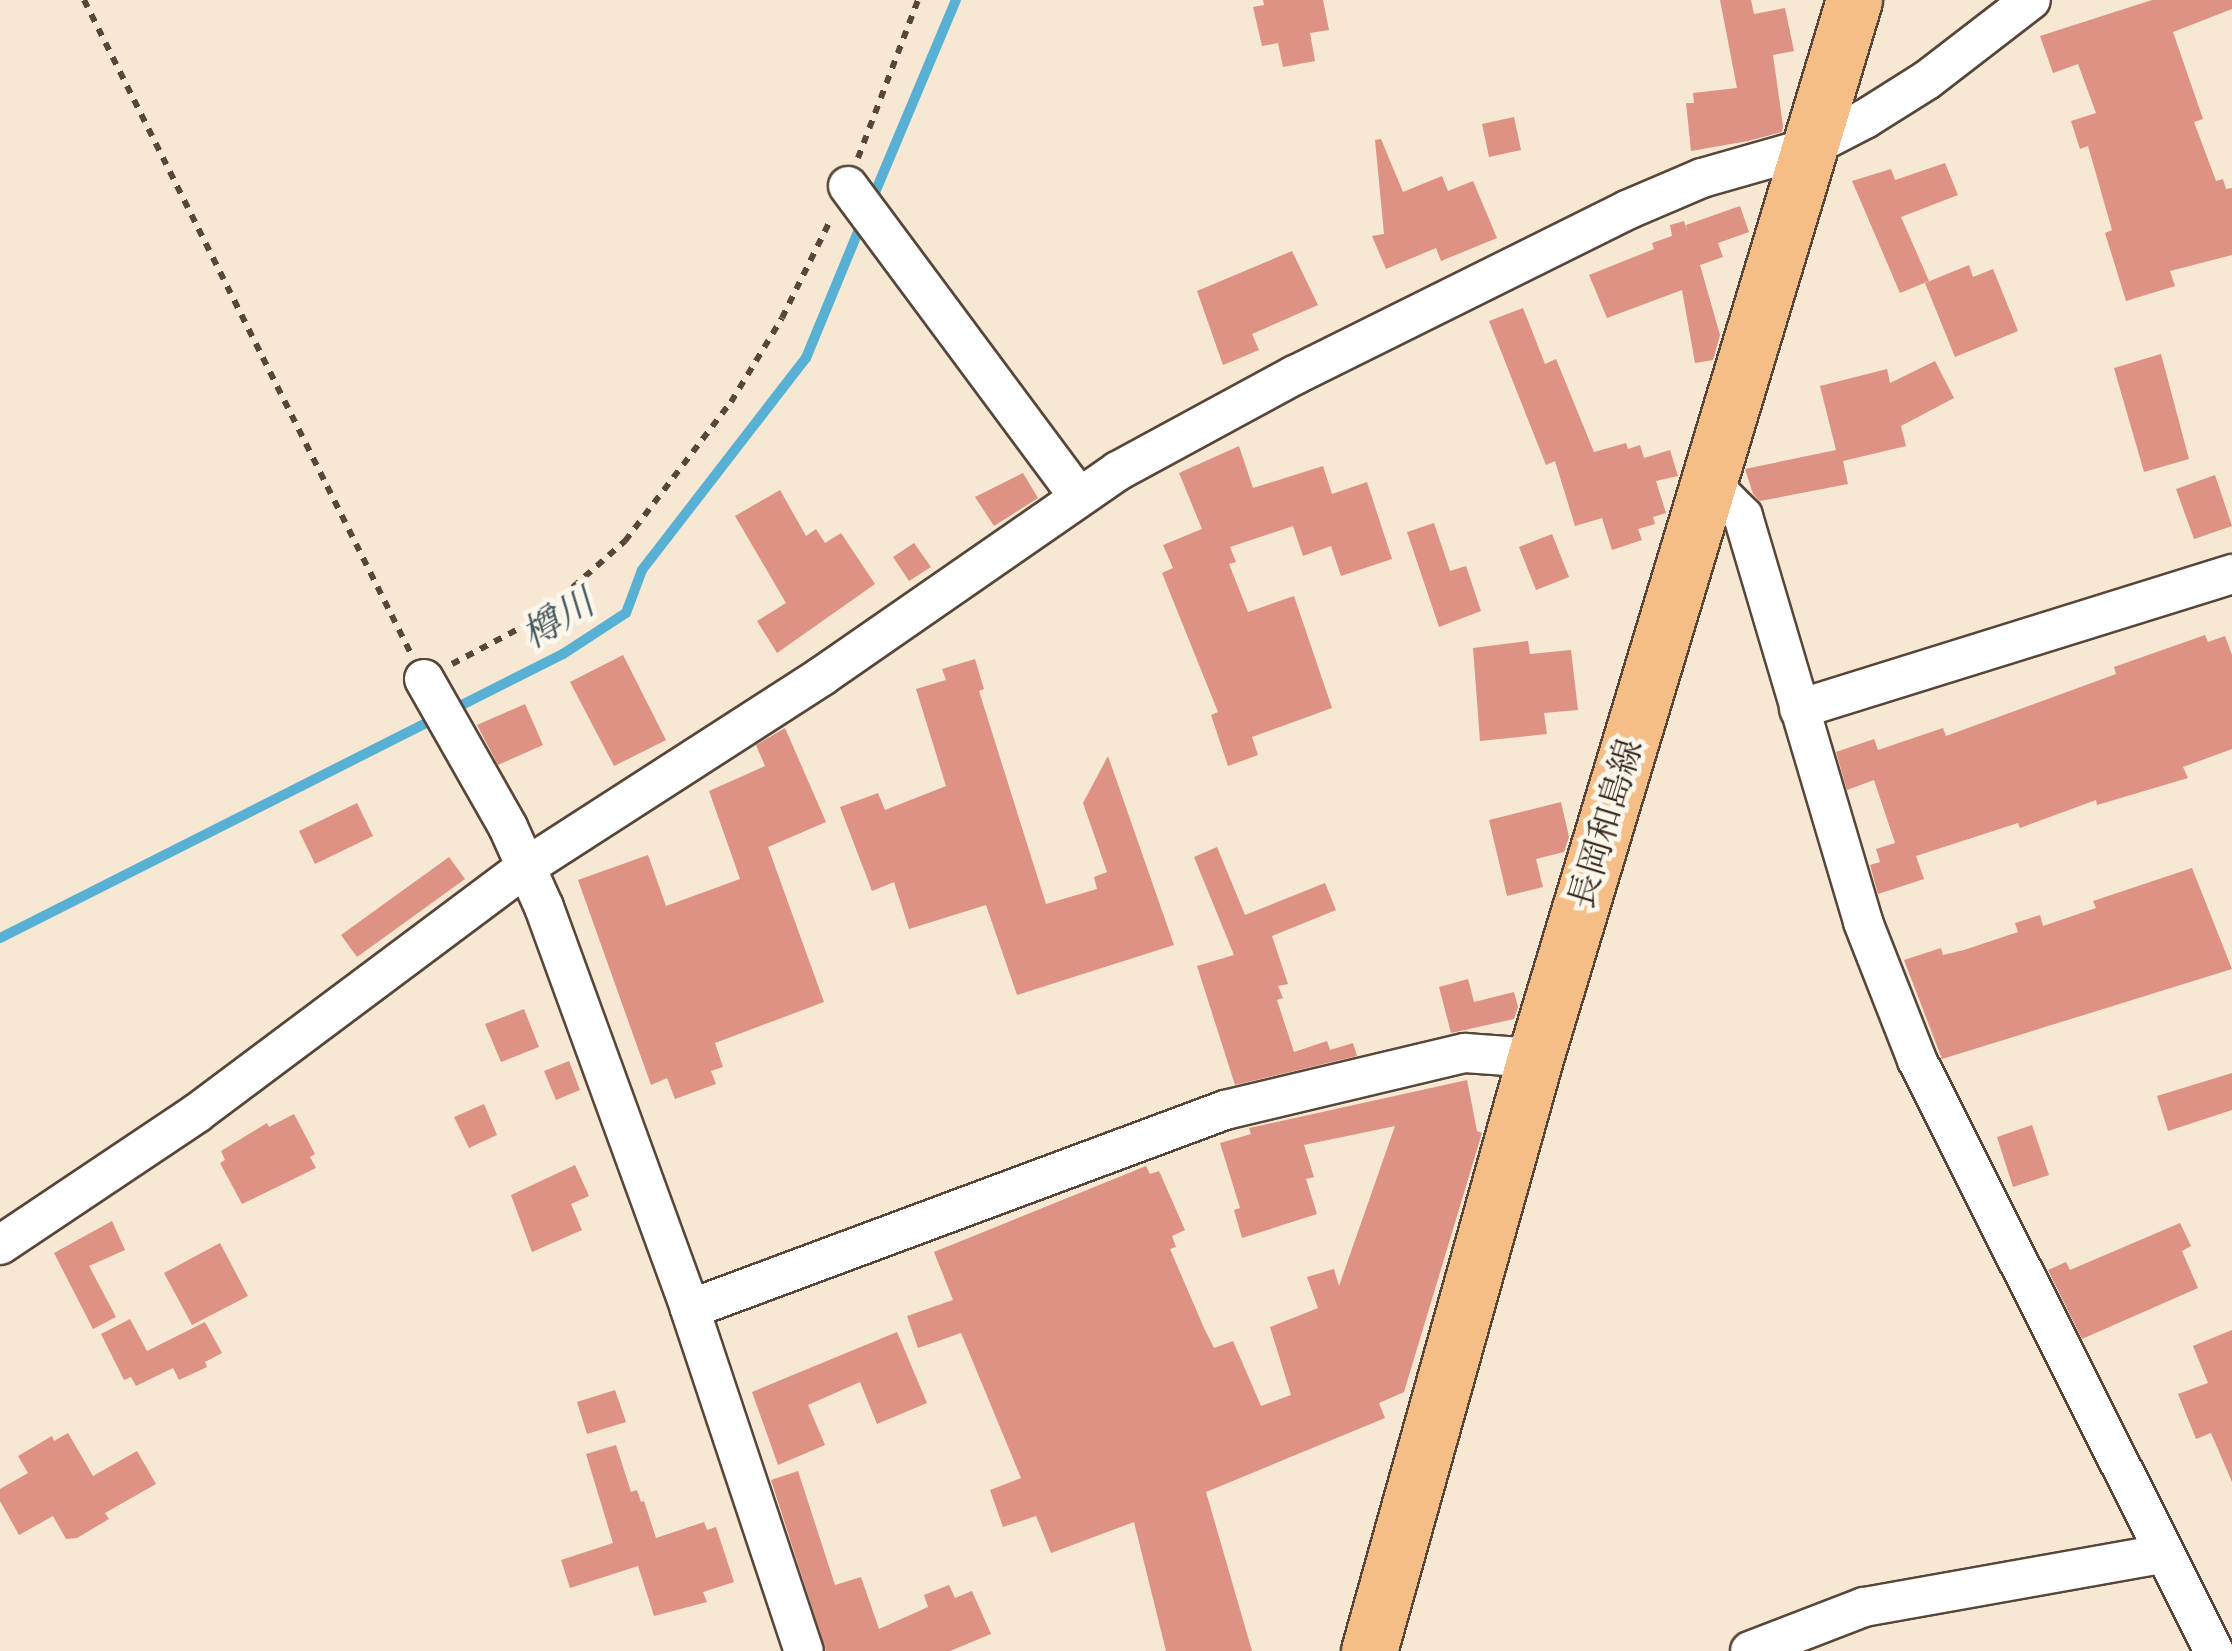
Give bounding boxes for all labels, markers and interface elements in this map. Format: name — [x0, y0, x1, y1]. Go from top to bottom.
water label: 樽川 — [514, 580, 602, 658]
street label: 長岡和島線 — [1560, 734, 1652, 914]

